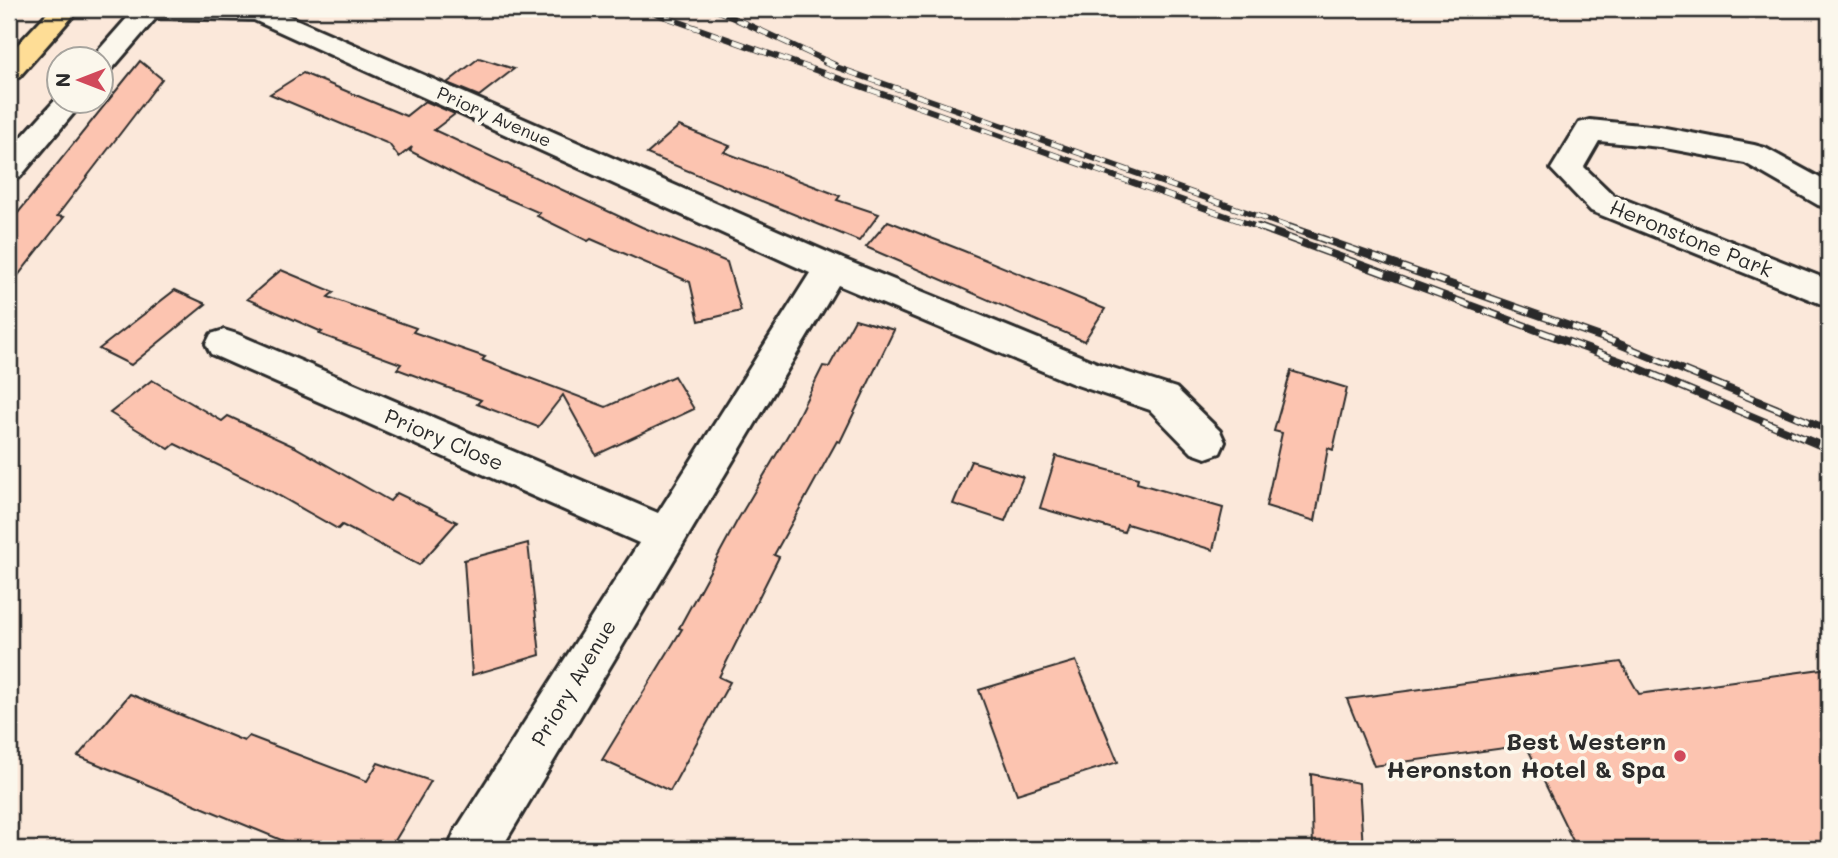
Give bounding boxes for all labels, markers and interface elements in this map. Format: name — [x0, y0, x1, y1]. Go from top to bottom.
north arrow — [46, 46, 116, 116]
text: N — [50, 73, 75, 87]
street label: Priory Avenue — [433, 80, 555, 152]
street label: Heronstone Park — [1606, 193, 1777, 283]
street label: Priory Close — [381, 401, 508, 476]
street label: Priory Avenue — [524, 614, 621, 751]
place label: Best Western Heronston Hotel & Spa — [1386, 725, 1666, 784]
marker: Best Western Heronston Hotel & Spa — [1672, 748, 1688, 764]

